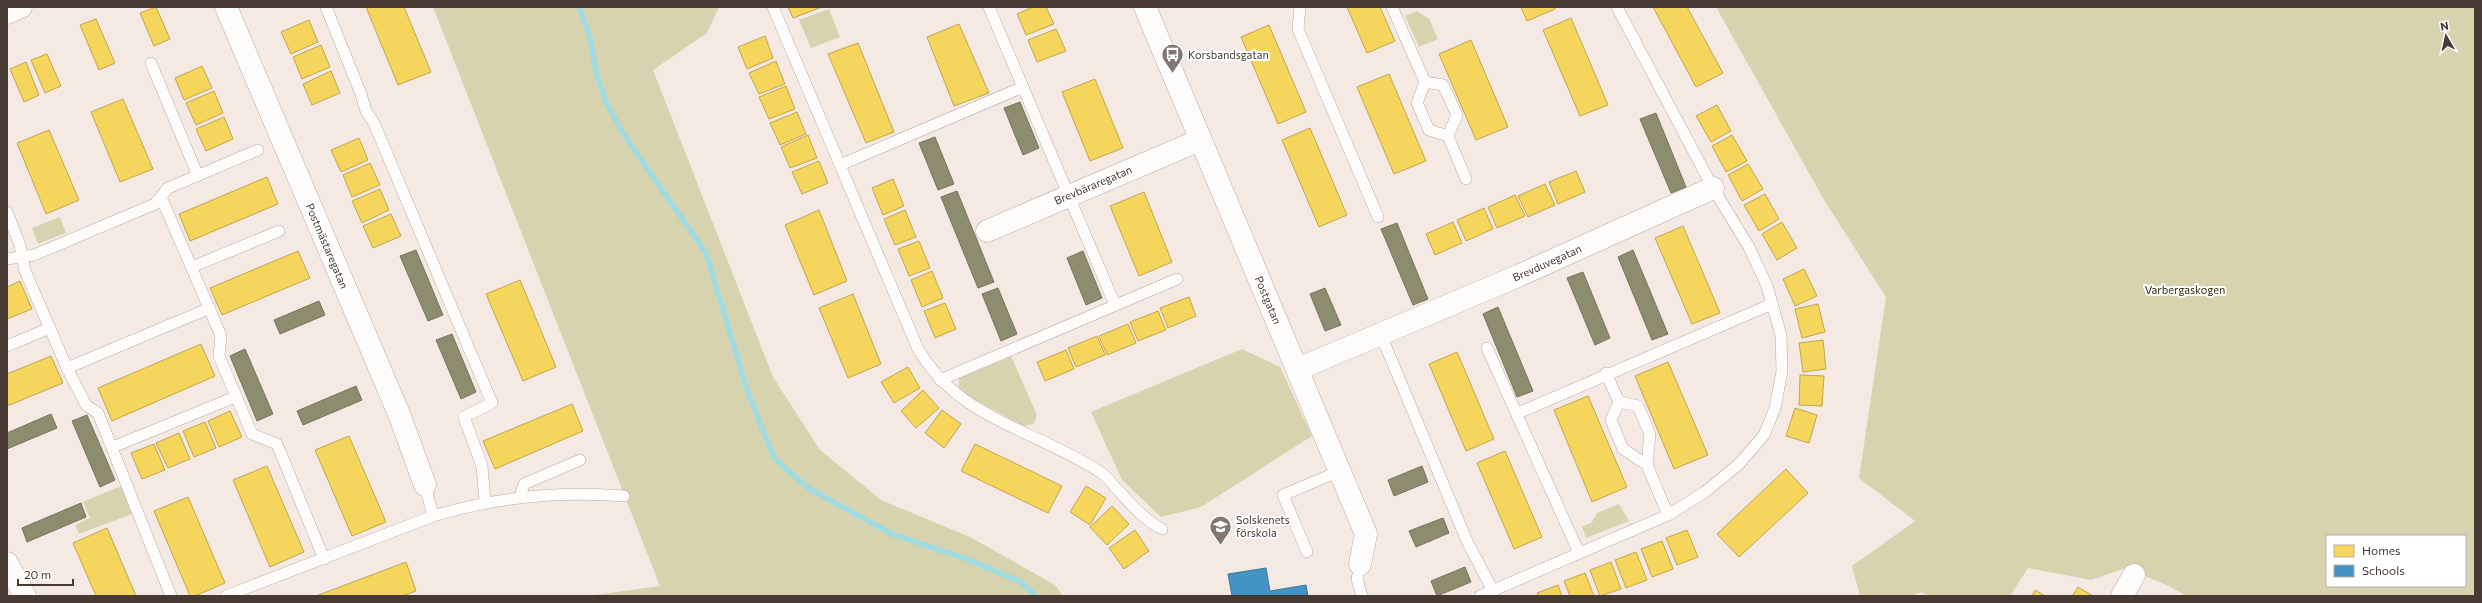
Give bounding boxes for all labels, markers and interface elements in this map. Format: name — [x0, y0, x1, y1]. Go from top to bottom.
north arrow — [2426, 16, 2466, 56]
text: N — [2439, 19, 2449, 33]
bus stop icon: Korsbandsgatan — [1160, 42, 1186, 75]
place label: Korsbandsgatan — [1188, 48, 1269, 61]
street label: Brevbäraregatan — [1052, 162, 1134, 207]
street label: Postmästaregatan — [304, 201, 351, 290]
street label: Brevduvegatan — [1510, 241, 1583, 284]
street label: Postgatan — [1253, 274, 1284, 326]
park label: Varbergaskogen — [2145, 283, 2225, 296]
school or university icon: Solskenets förskola — [1208, 513, 1234, 546]
place label: Solskenets förskola — [1236, 513, 1290, 539]
legend — [2326, 535, 2466, 587]
text: Homes — [2362, 543, 2400, 557]
scale bar — [18, 561, 73, 587]
text: Schools — [2362, 563, 2405, 577]
text: 20 m — [24, 567, 51, 581]

